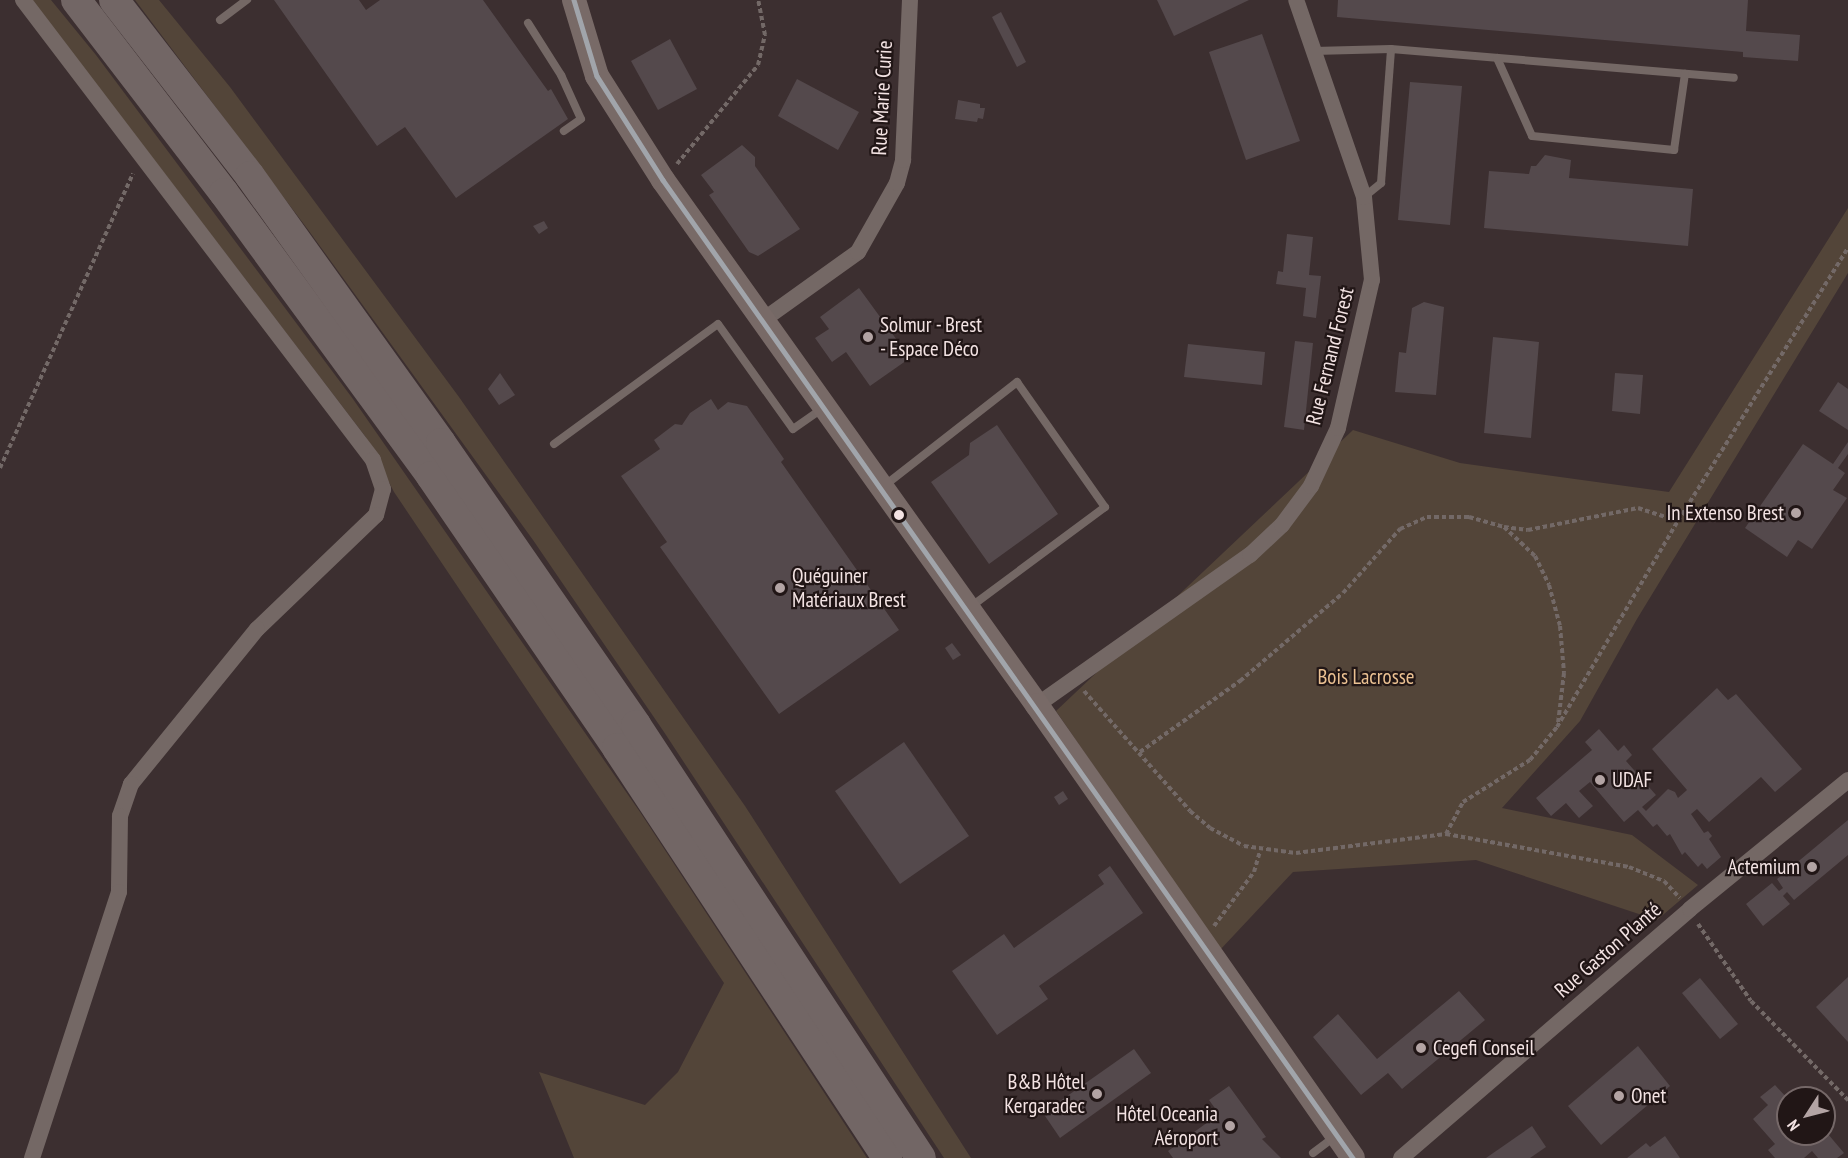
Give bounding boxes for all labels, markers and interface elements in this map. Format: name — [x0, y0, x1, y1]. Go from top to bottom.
street label: Rue Marie Curie — [866, 40, 898, 156]
street label: Rue Fernand Forest — [1301, 285, 1359, 427]
place label: Solmur - Brest - Espace Déco — [880, 312, 984, 362]
marker: Solmur - Brest - Espace Déco — [861, 330, 875, 344]
place label: In Extenso Brest — [1666, 500, 1784, 526]
marker: In Extenso Brest — [1789, 506, 1803, 520]
unlabelled marker — [893, 509, 905, 521]
place label: Quéguiner Matériaux Brest — [792, 563, 906, 613]
marker: Quéguiner Matériaux Brest — [773, 581, 787, 595]
park label: Bois Lacrosse — [1317, 664, 1415, 690]
place label: UDAF — [1612, 767, 1652, 793]
marker: UDAF — [1593, 773, 1607, 787]
place label: Actemium — [1728, 854, 1800, 880]
marker: Actemium — [1805, 860, 1819, 874]
street label: Rue Gaston Planté — [1550, 897, 1666, 1003]
place label: Cegefi Conseil — [1433, 1035, 1534, 1061]
marker: Cegefi Conseil — [1414, 1041, 1428, 1055]
place label: B&B Hôtel Kergaradec — [1004, 1069, 1085, 1119]
place label: Onet — [1631, 1083, 1666, 1109]
north arrow — [1776, 1086, 1836, 1146]
marker: B&B Hôtel Kergaradec — [1090, 1087, 1104, 1101]
marker: Onet — [1612, 1089, 1626, 1103]
place label: Hôtel Oceania Aéroport — [1116, 1101, 1218, 1151]
text: N — [1782, 1116, 1804, 1135]
marker: Hôtel Oceania Aéroport — [1223, 1119, 1237, 1133]

